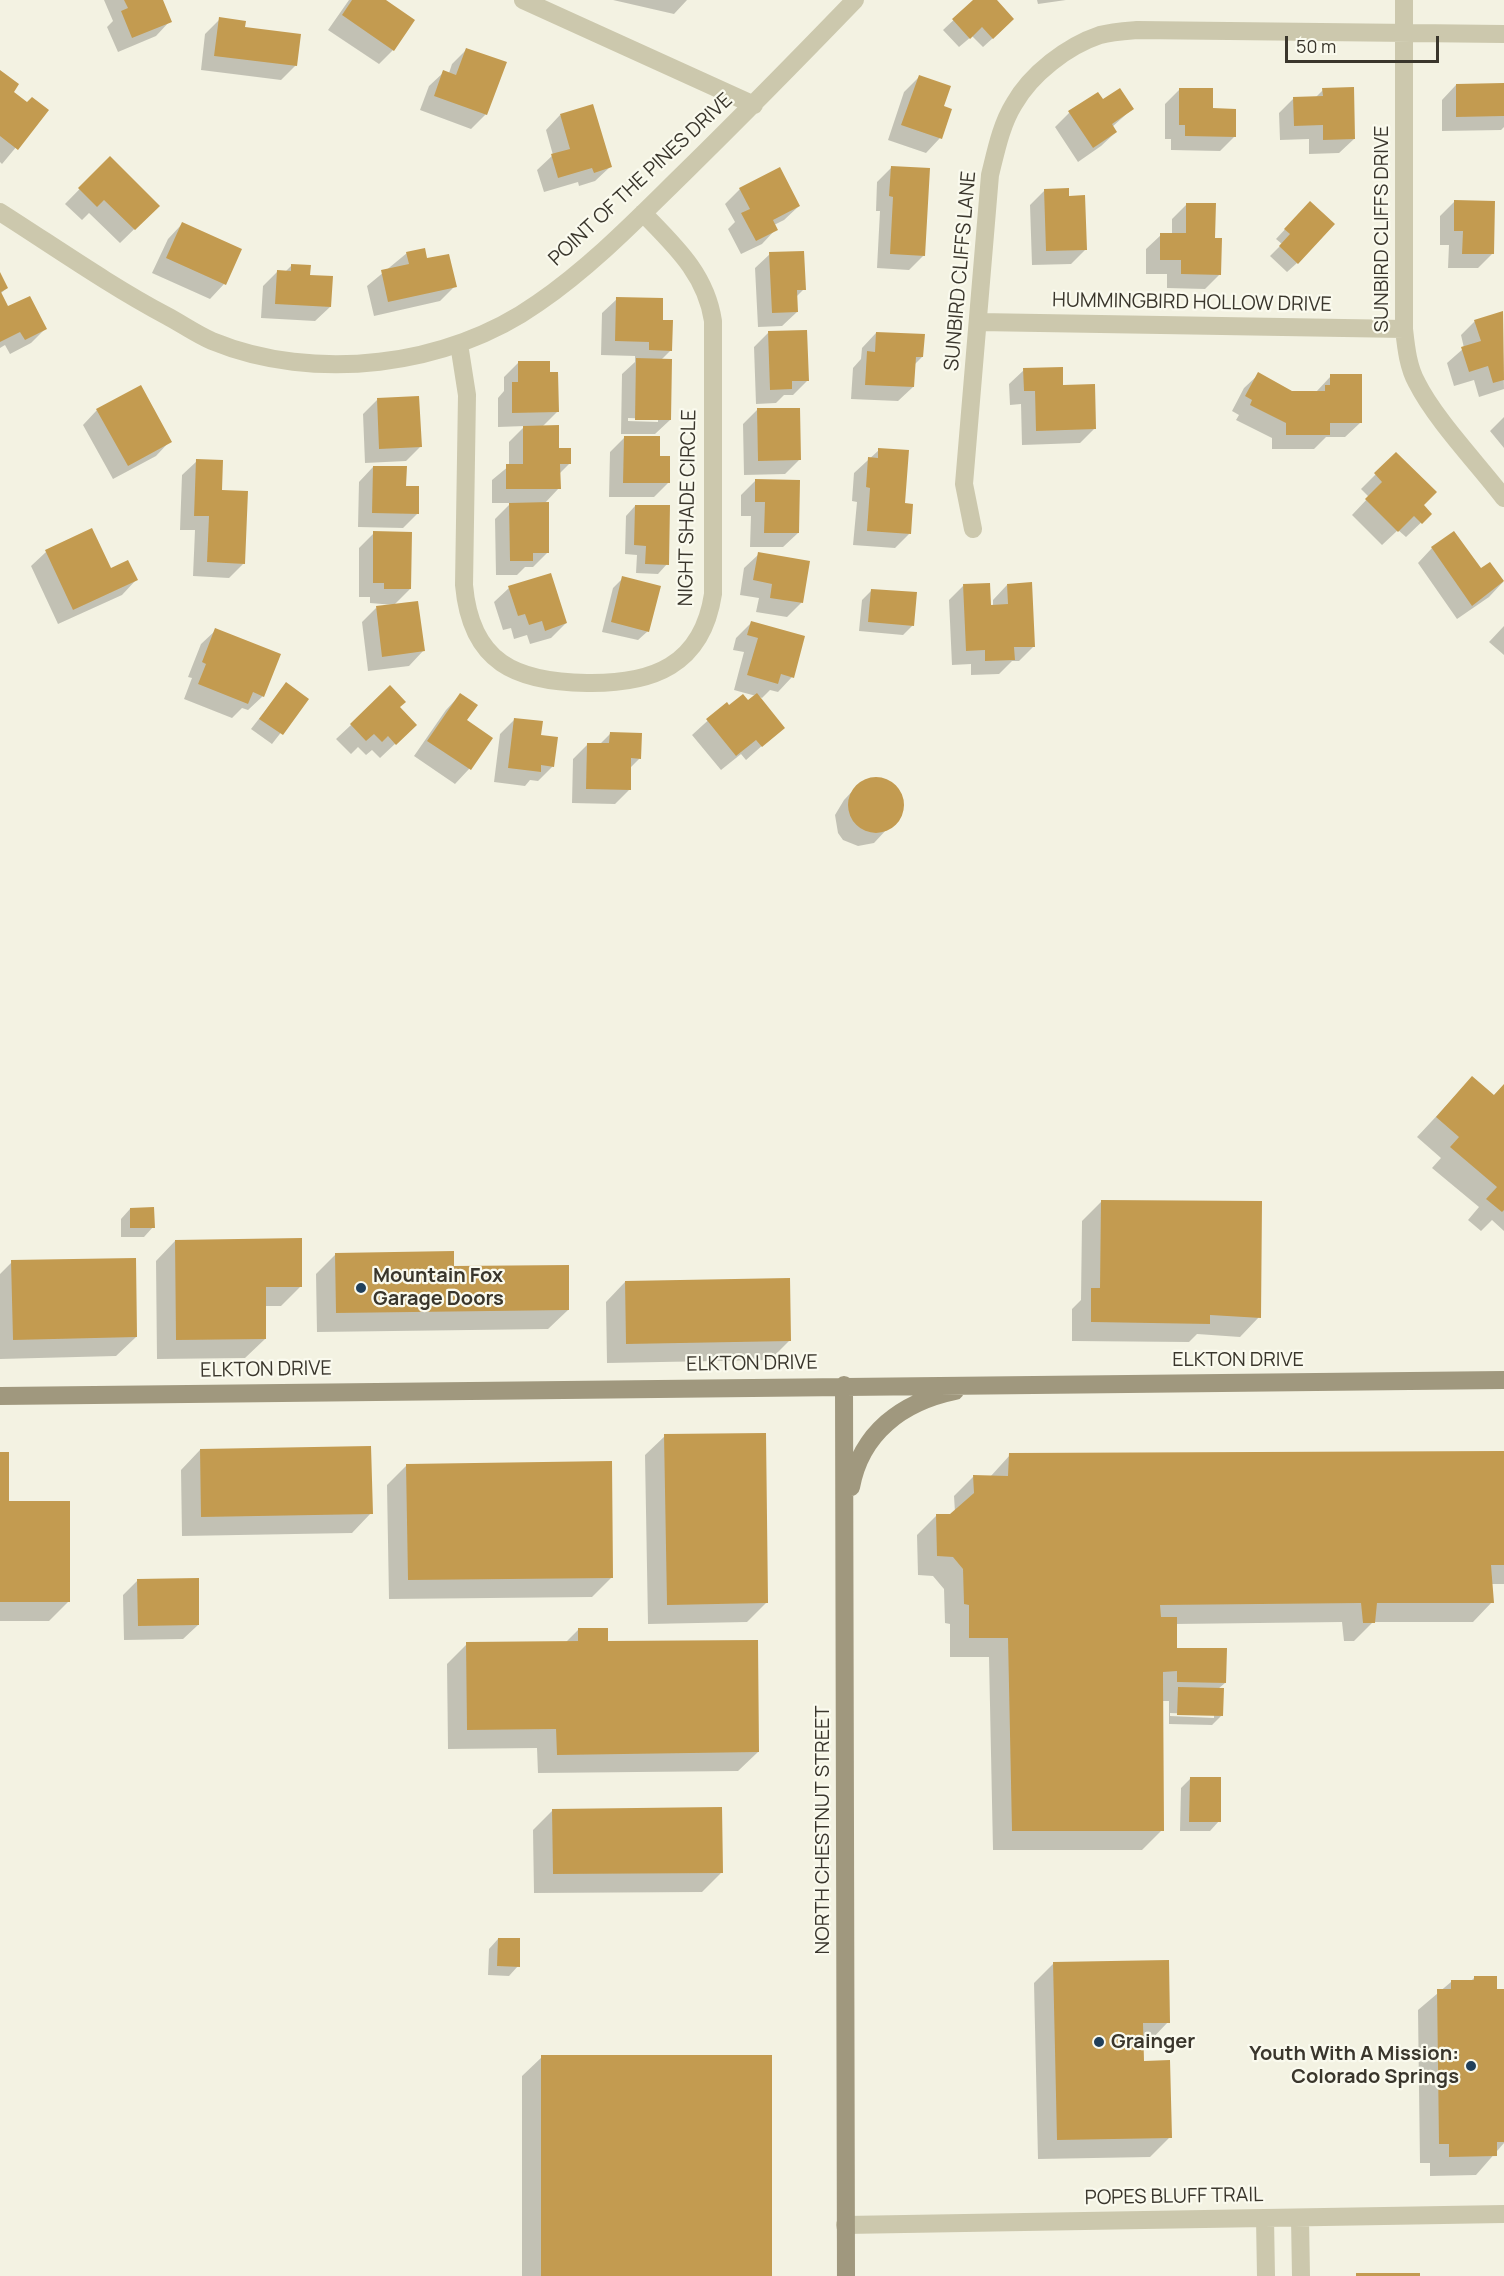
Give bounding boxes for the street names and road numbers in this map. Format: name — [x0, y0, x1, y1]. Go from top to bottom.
street label: POINT OF THE PINES DRIVE — [544, 89, 738, 271]
street label: SUNBIRD CLIFFS DRIVE — [1370, 126, 1394, 332]
street label: SUNBIRD CLIFFS LANE — [940, 170, 982, 372]
street label: HUMMINGBIRD HOLLOW DRIVE — [1052, 289, 1332, 317]
street label: NIGHT SHADE CIRCLE — [674, 409, 702, 607]
street label: ELKTON DRIVE — [1172, 1348, 1304, 1372]
street label: ELKTON DRIVE — [686, 1351, 818, 1377]
street label: ELKTON DRIVE — [200, 1357, 332, 1383]
street label: NORTH CHESTNUT STREET — [811, 1706, 835, 1954]
street label: POPES BLUFF TRAIL — [1085, 2183, 1263, 2211]

